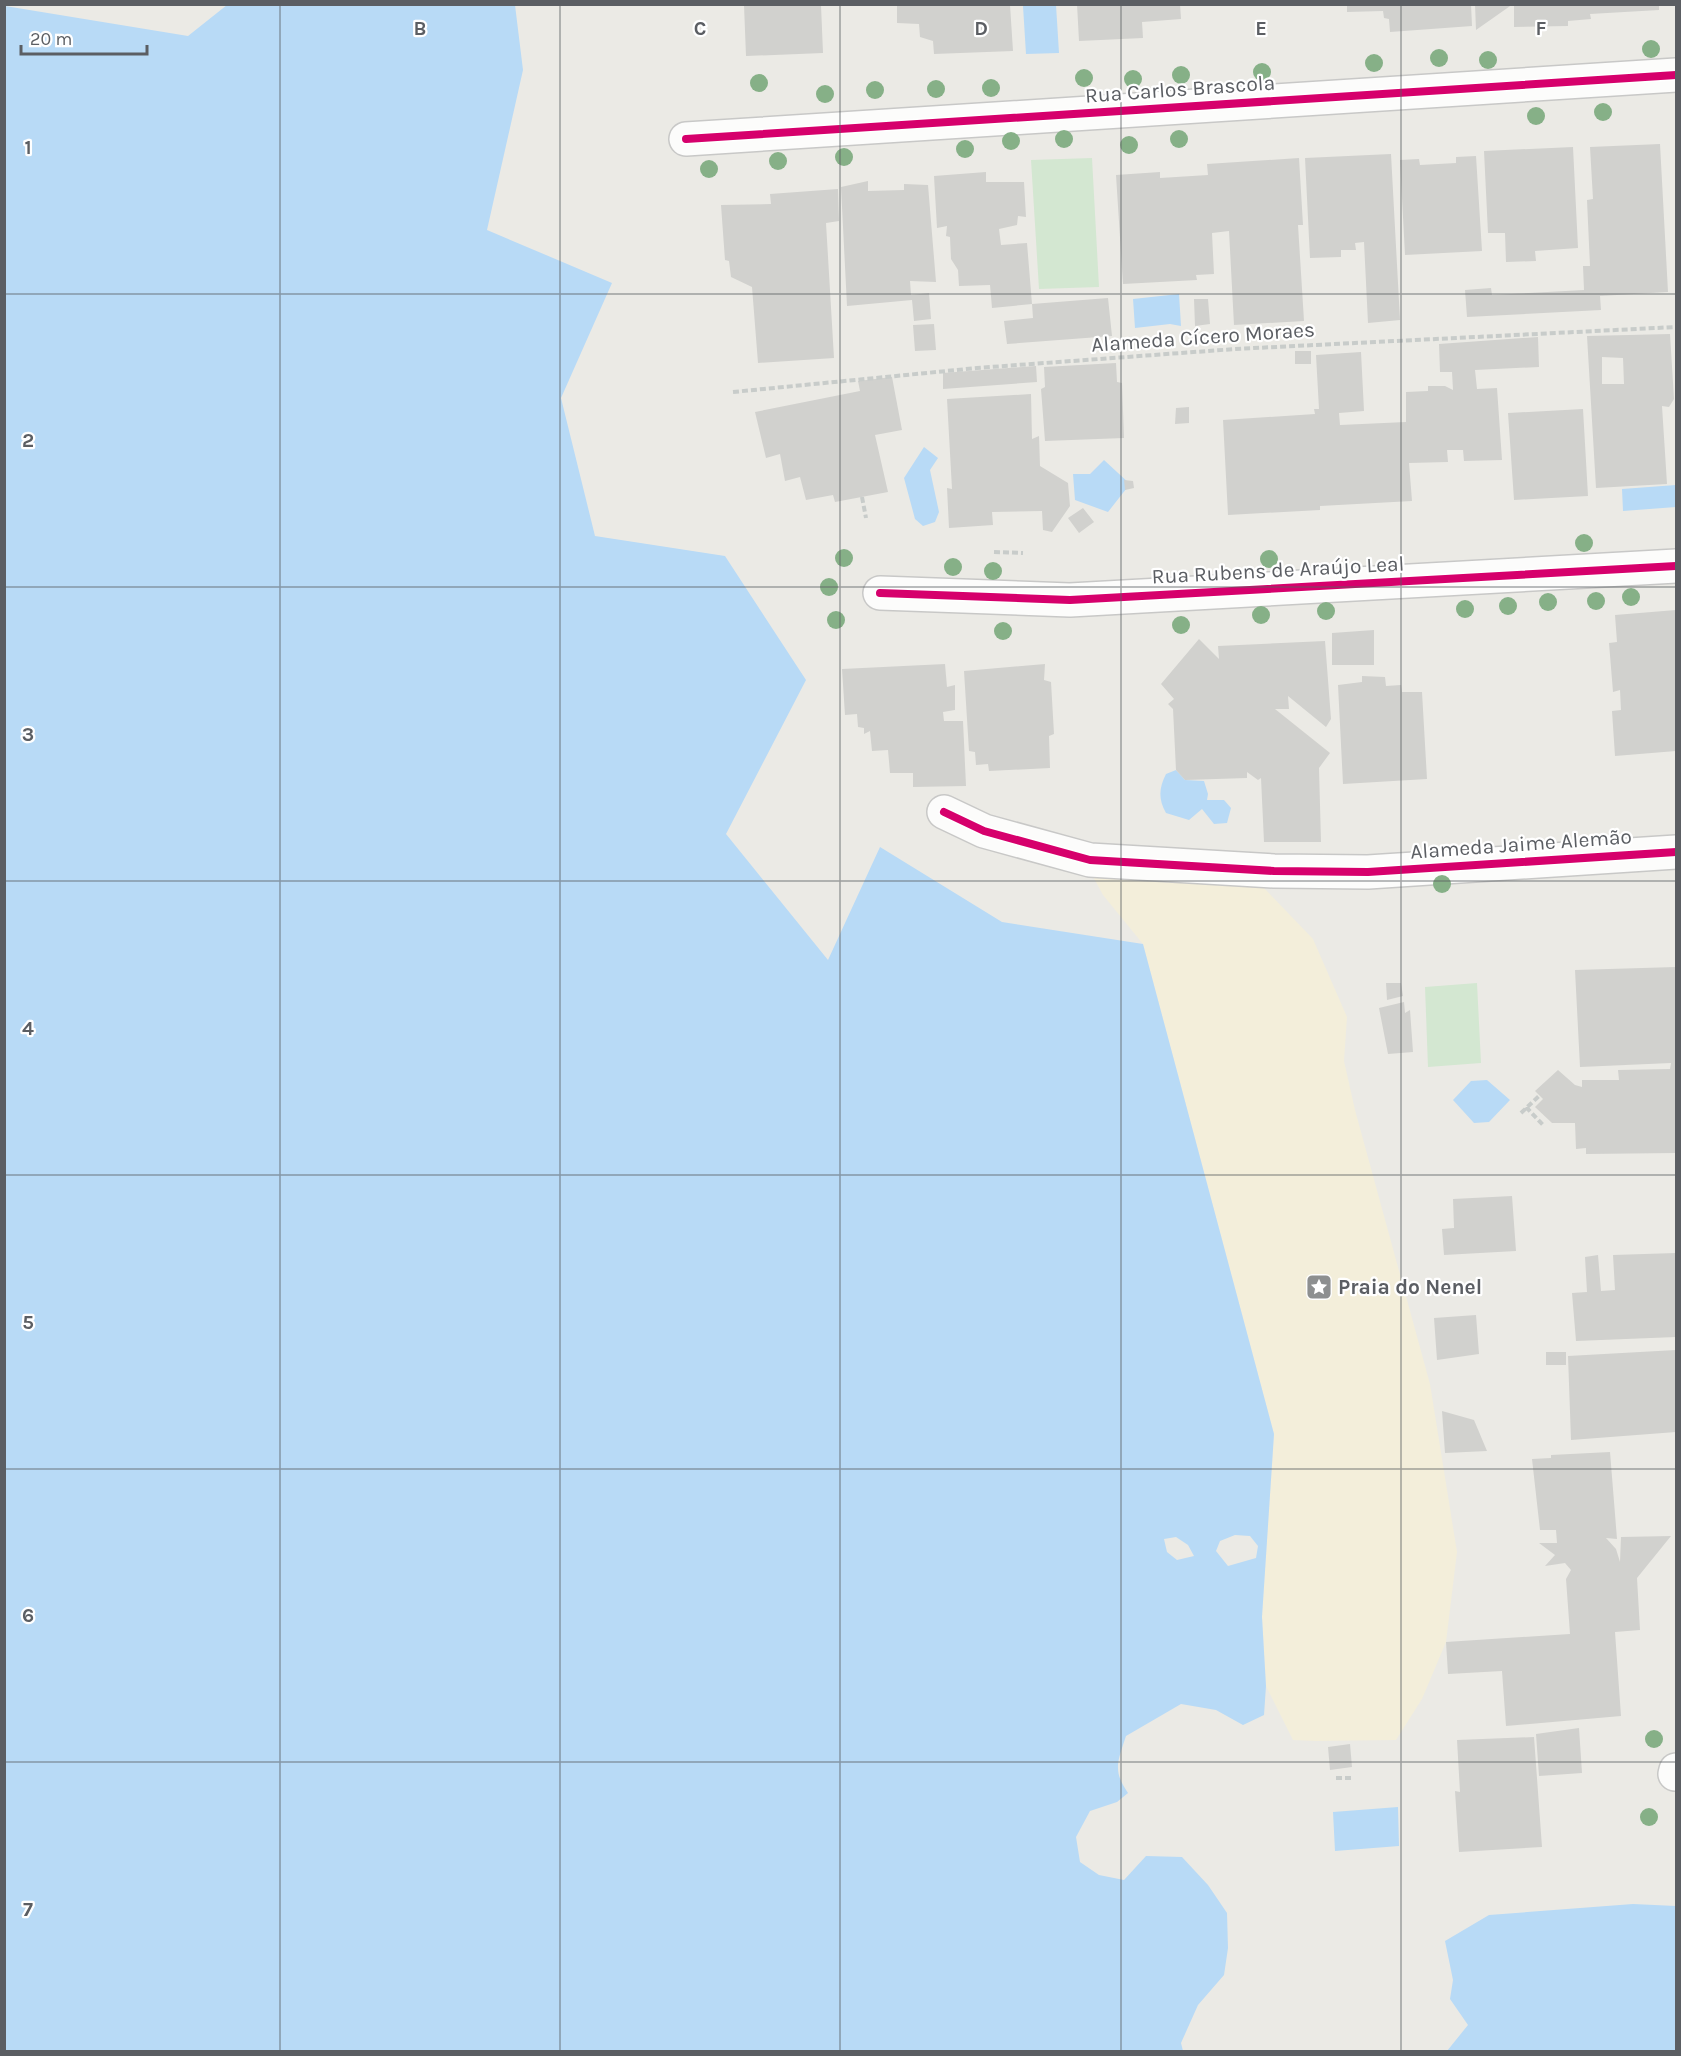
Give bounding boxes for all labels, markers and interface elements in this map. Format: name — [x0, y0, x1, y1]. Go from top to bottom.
text: B — [414, 17, 426, 40]
text: C — [694, 17, 706, 40]
text: D — [974, 17, 988, 40]
text: E — [1255, 17, 1267, 40]
text: F — [1536, 17, 1547, 40]
scale bar — [21, 18, 147, 56]
text: 20 m — [30, 28, 72, 50]
street label: Rua Carlos Brascola — [1084, 70, 1276, 108]
text: 1 — [24, 136, 32, 159]
street label: Alameda Cícero Moraes — [1090, 317, 1316, 357]
text: 2 — [22, 429, 34, 452]
street label: Rua Rubens de Araújo Leal — [1151, 551, 1405, 589]
text: 3 — [22, 723, 34, 746]
street label: Alameda Jaime Alemão — [1409, 824, 1633, 864]
text: 4 — [22, 1017, 34, 1040]
place icon: Praia do Nenel — [1304, 1272, 1334, 1302]
place label: Praia do Nenel — [1338, 1275, 1482, 1299]
text: 5 — [22, 1311, 34, 1334]
text: 6 — [22, 1604, 34, 1627]
text: 7 — [23, 1898, 33, 1921]

